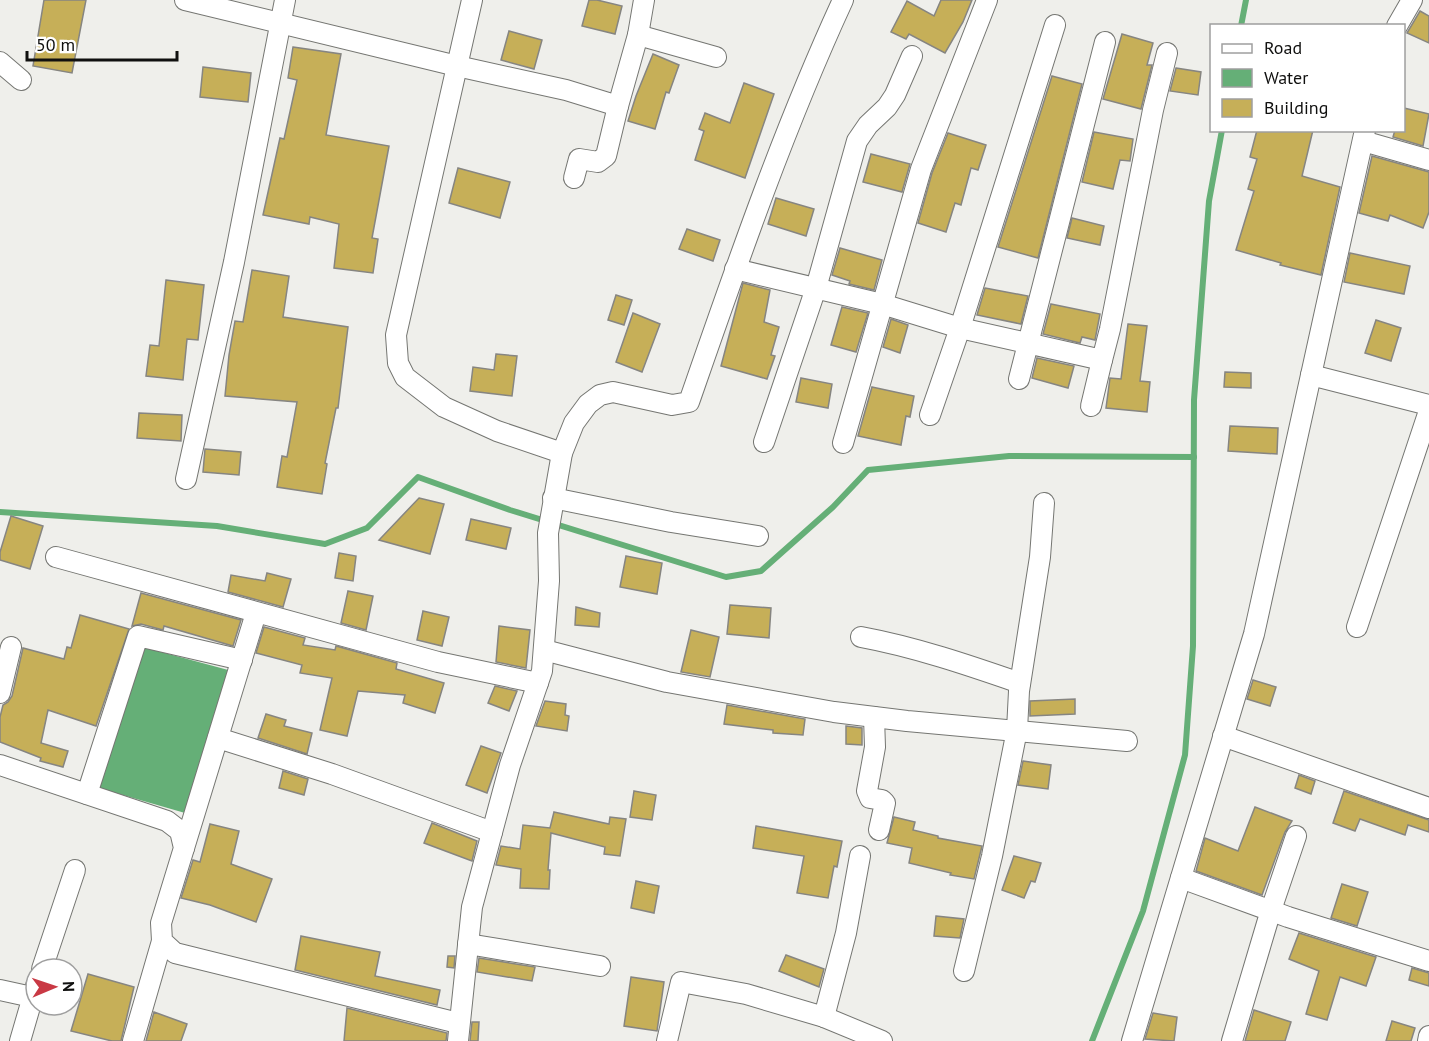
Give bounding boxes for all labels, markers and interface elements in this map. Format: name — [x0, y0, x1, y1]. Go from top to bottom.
scale bar — [27, 24, 177, 62]
legend — [1210, 24, 1405, 132]
text: 50 m — [36, 33, 75, 56]
text: Road — [1264, 36, 1302, 59]
text: Water — [1264, 66, 1308, 89]
text: Building — [1264, 96, 1328, 119]
north arrow — [24, 957, 84, 1017]
text: N — [59, 981, 79, 992]

